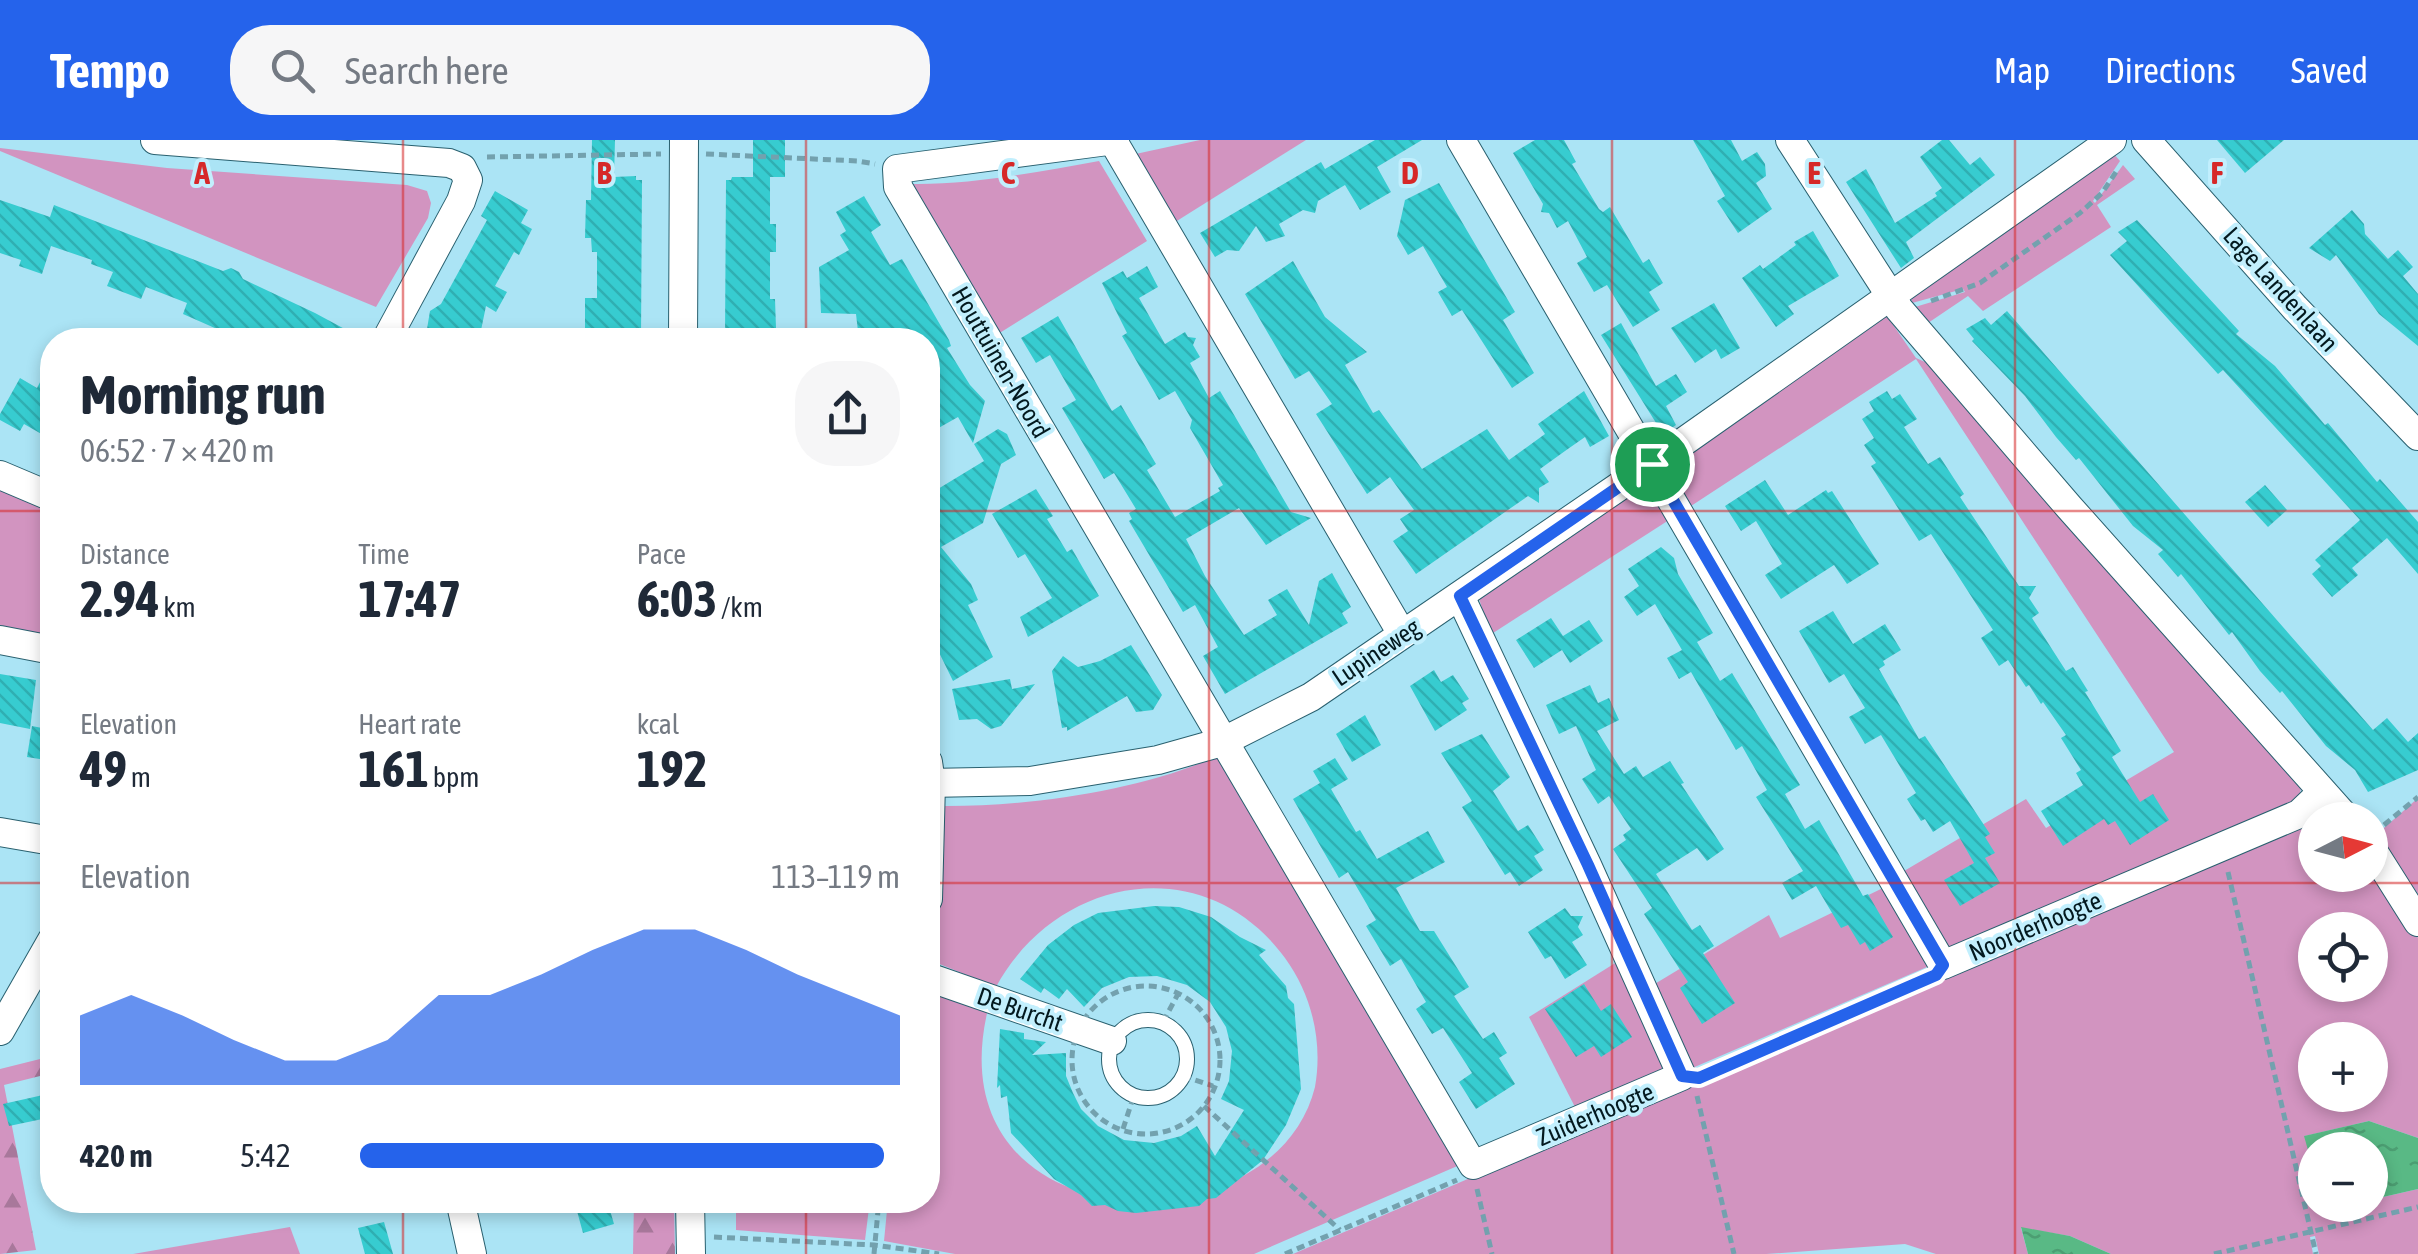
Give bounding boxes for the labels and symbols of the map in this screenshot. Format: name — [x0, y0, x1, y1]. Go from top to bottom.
text: A — [193, 154, 210, 191]
text: B — [596, 154, 612, 191]
text: C — [1001, 154, 1016, 191]
text: D — [1401, 154, 1419, 191]
text: E — [1807, 154, 1821, 191]
text: F — [2211, 154, 2224, 191]
street label: Lage Landenlaan — [2218, 221, 2344, 357]
street label: Houttuinen-Noord — [946, 281, 1056, 443]
pin — [1610, 422, 1695, 507]
street label: Lupineweg — [1327, 612, 1425, 691]
north arrow — [2298, 802, 2388, 892]
street label: Noorderhoogte — [1965, 886, 2105, 966]
street label: De Burcht — [974, 981, 1066, 1037]
street label: Zuiderhoogte — [1532, 1077, 1658, 1151]

